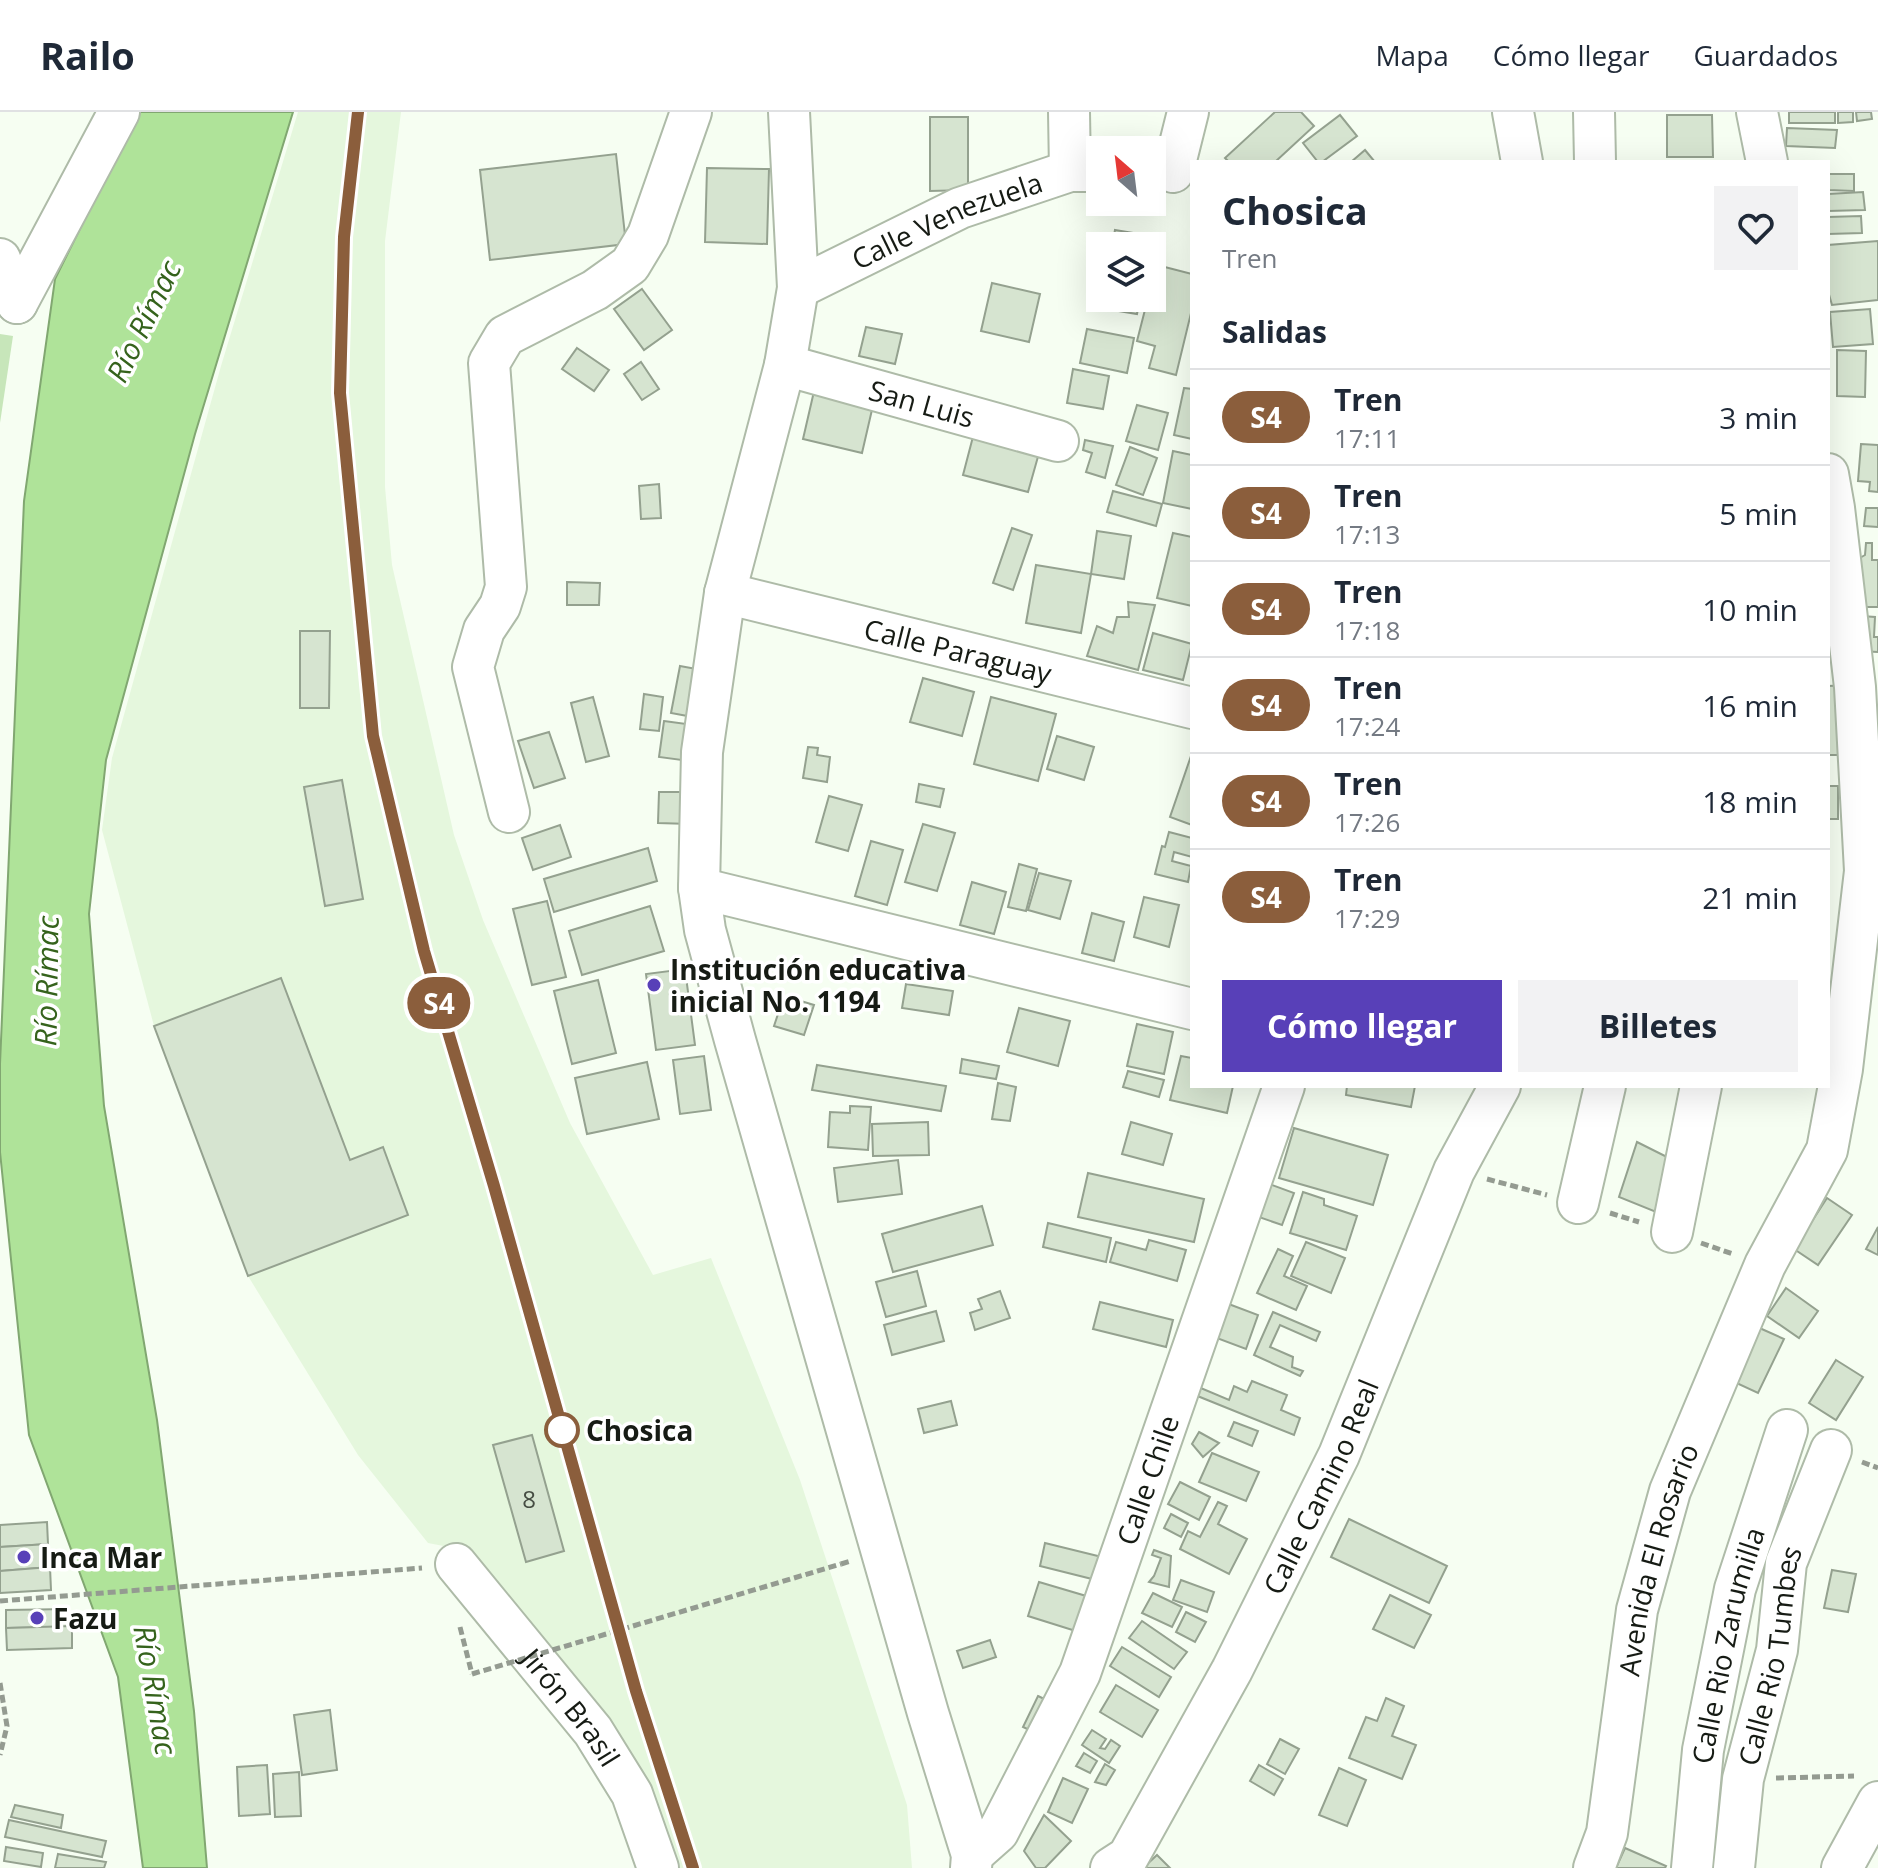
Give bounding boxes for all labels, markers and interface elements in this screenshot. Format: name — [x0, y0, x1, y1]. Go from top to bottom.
text: Railo — [40, 29, 135, 81]
text: Mapa — [1375, 36, 1449, 74]
text: Cómo llegar — [1493, 36, 1649, 74]
text: Guardados — [1693, 36, 1838, 74]
north arrow — [1086, 136, 1166, 216]
map controls — [1086, 136, 1166, 312]
street label: Calle Venezuela — [845, 163, 1047, 278]
text: Chosica — [1222, 184, 1368, 236]
button: heart — [1714, 186, 1798, 270]
button: layers — [1086, 232, 1166, 312]
text: Tren — [1222, 240, 1278, 276]
water label: Río Rímac — [96, 253, 190, 389]
text: Salidas — [1222, 311, 1327, 352]
street label: San Luis — [865, 370, 979, 436]
text: Tren — [1334, 379, 1402, 420]
text: 3 min — [1719, 397, 1798, 438]
text: S4 — [1250, 398, 1282, 436]
text: 17:11 — [1334, 420, 1400, 456]
text: Tren — [1334, 475, 1402, 516]
text: 5 min — [1719, 493, 1798, 534]
text: S4 — [1250, 494, 1282, 532]
text: 17:13 — [1334, 516, 1400, 552]
text: Tren — [1334, 571, 1402, 612]
text: 10 min — [1702, 589, 1798, 630]
text: S4 — [1250, 590, 1282, 628]
street label: Calle Paraguay — [860, 609, 1057, 692]
text: 17:18 — [1334, 612, 1400, 648]
text: Tren — [1334, 667, 1402, 708]
text: 16 min — [1702, 685, 1798, 726]
text: S4 — [1250, 686, 1282, 724]
text: 17:24 — [1334, 708, 1400, 744]
text: Tren — [1334, 763, 1402, 804]
text: 18 min — [1702, 781, 1798, 822]
text: S4 — [1250, 782, 1282, 820]
text: 17:26 — [1334, 804, 1400, 840]
text: Tren — [1334, 859, 1402, 900]
text: 21 min — [1702, 877, 1798, 918]
text: S4 — [1250, 878, 1282, 916]
text: 17:29 — [1334, 900, 1400, 936]
water label: Río Rímac — [24, 915, 68, 1047]
place label: Institución educativa inicial No. 1194 — [670, 950, 966, 1020]
marker: Institución educativa inicial No. 1194 — [645, 976, 663, 994]
line badge: S4 — [403, 977, 475, 1029]
button: Cómo llegar — [1222, 980, 1502, 1072]
button: Billetes — [1518, 980, 1798, 1072]
text: S4 — [423, 984, 455, 1022]
street label: Calle Camino Real — [1254, 1373, 1387, 1601]
street label: Calle Chile — [1107, 1410, 1187, 1550]
place label: Chosica — [586, 1411, 693, 1449]
marker: Chosica — [545, 1413, 579, 1447]
street label: Avenida El Rosario — [1609, 1437, 1707, 1678]
house number: 8 — [522, 1482, 536, 1515]
street label: Calle Rio Zarumilla — [1683, 1522, 1773, 1765]
place label: Inca Mar — [40, 1538, 163, 1576]
street label: Calle Rio Tumbes — [1728, 1540, 1810, 1770]
marker: Inca Mar — [15, 1548, 33, 1566]
place label: Fazu — [53, 1599, 117, 1637]
marker: Fazu — [28, 1609, 46, 1627]
water label: Río Rímac — [124, 1622, 188, 1758]
street label: Jirón Brasil — [512, 1638, 629, 1773]

